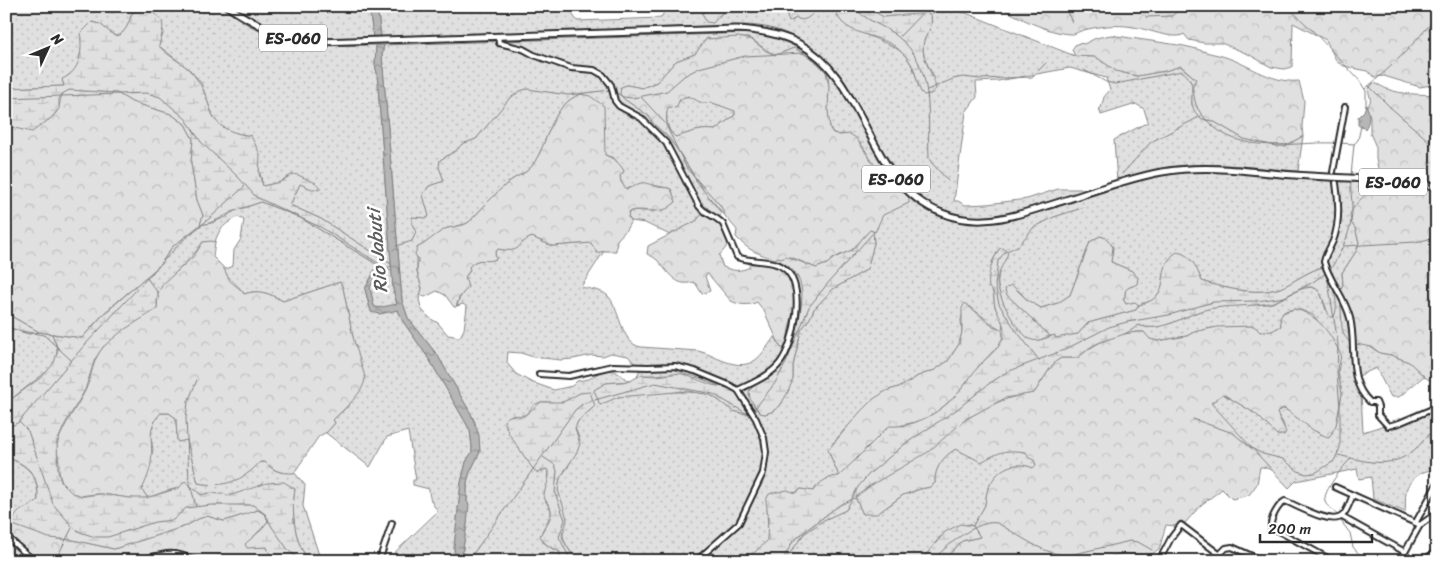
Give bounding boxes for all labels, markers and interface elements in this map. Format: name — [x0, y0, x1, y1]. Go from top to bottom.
north arrow — [22, 22, 72, 72]
road number: ES-060 — [259, 24, 327, 52]
text: N — [44, 26, 70, 52]
road number: ES-060 — [862, 165, 930, 192]
road number: ES-060 — [1359, 168, 1427, 196]
water label: Rio Jabuti — [357, 204, 397, 294]
scale bar — [1260, 512, 1373, 544]
text: 200 m — [1268, 516, 1312, 542]

